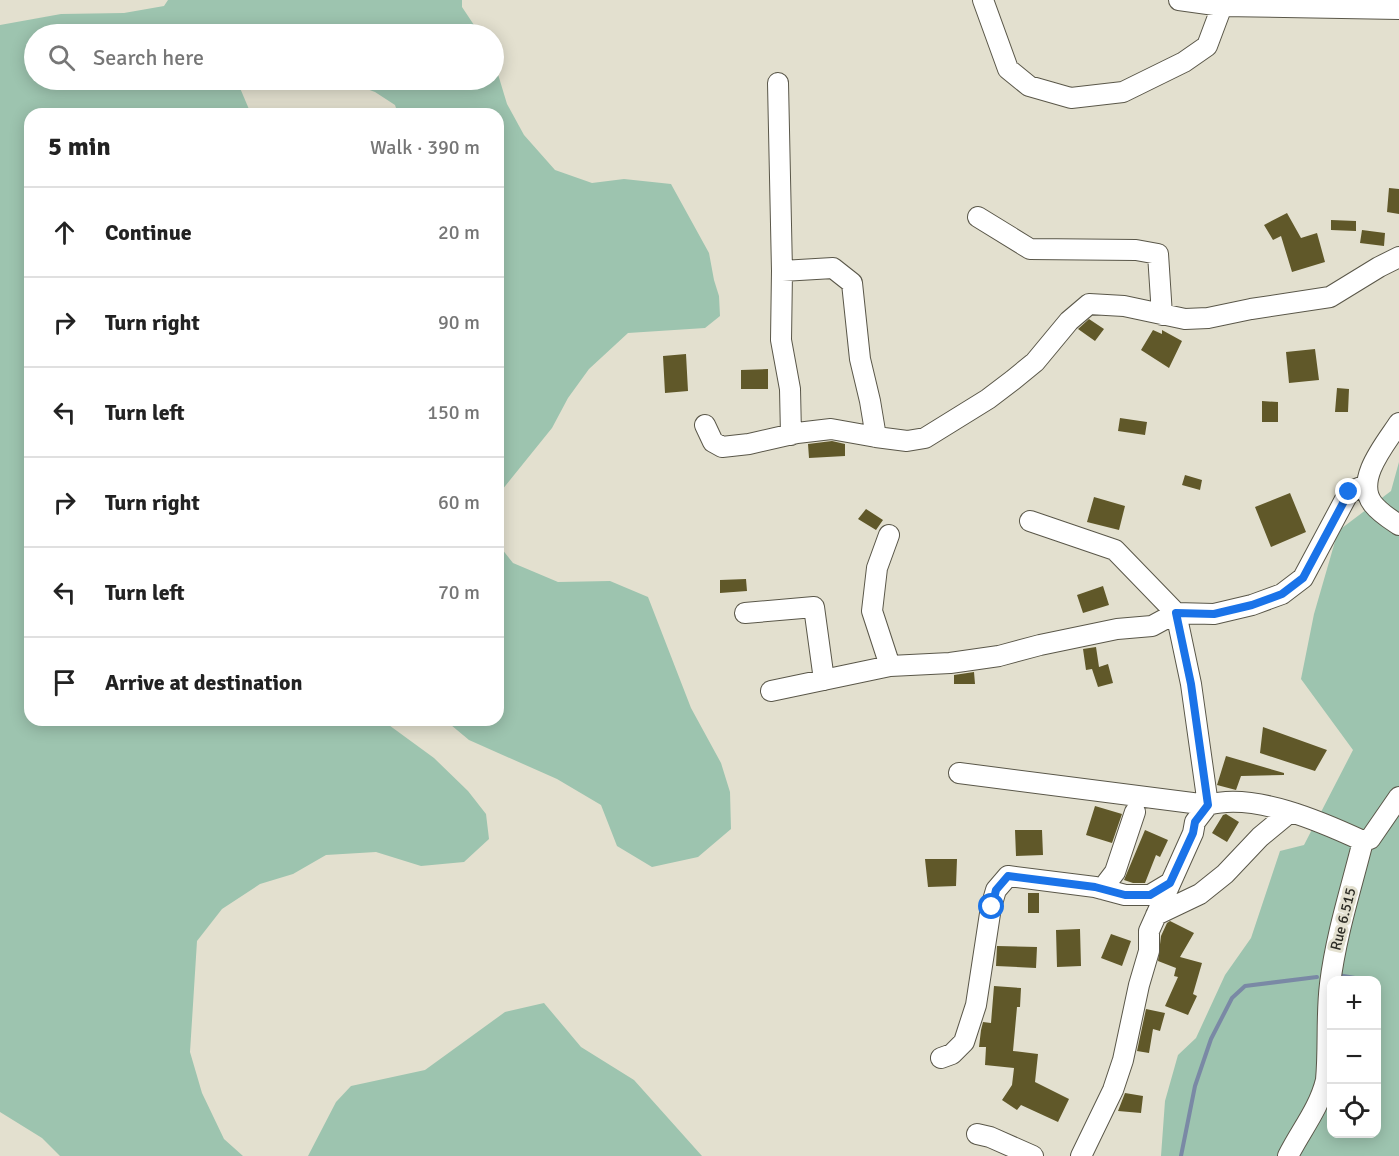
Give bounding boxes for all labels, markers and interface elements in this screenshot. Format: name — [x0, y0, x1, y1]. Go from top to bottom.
search box — [24, 24, 504, 90]
icon: search — [45, 41, 78, 74]
text: Search here — [93, 44, 204, 71]
text: 5 min — [48, 131, 111, 163]
text: Walk · 390 m — [370, 135, 480, 160]
icon: ahead — [48, 216, 81, 249]
text: Continue — [105, 219, 192, 246]
text: 20 m — [438, 220, 480, 245]
icon: right — [48, 306, 81, 339]
text: Turn right — [105, 309, 200, 336]
text: 90 m — [438, 310, 480, 335]
icon: left — [48, 396, 81, 429]
text: Turn left — [105, 399, 185, 426]
text: 150 m — [427, 400, 480, 425]
route end — [1335, 478, 1361, 504]
icon: right — [48, 486, 81, 519]
text: Turn right — [105, 489, 200, 516]
text: 60 m — [438, 490, 480, 515]
icon: left — [48, 576, 81, 609]
text: Turn left — [105, 579, 185, 606]
text: 70 m — [438, 580, 480, 605]
icon: arrive — [48, 666, 81, 699]
text: Arrive at destination — [105, 669, 302, 696]
street label: Rue 6.515 — [1327, 886, 1359, 952]
route start — [978, 893, 1004, 919]
map controls — [1327, 976, 1381, 1138]
button: + — [1327, 976, 1381, 1030]
button: − — [1327, 1030, 1381, 1084]
button: locate — [1327, 1084, 1381, 1138]

